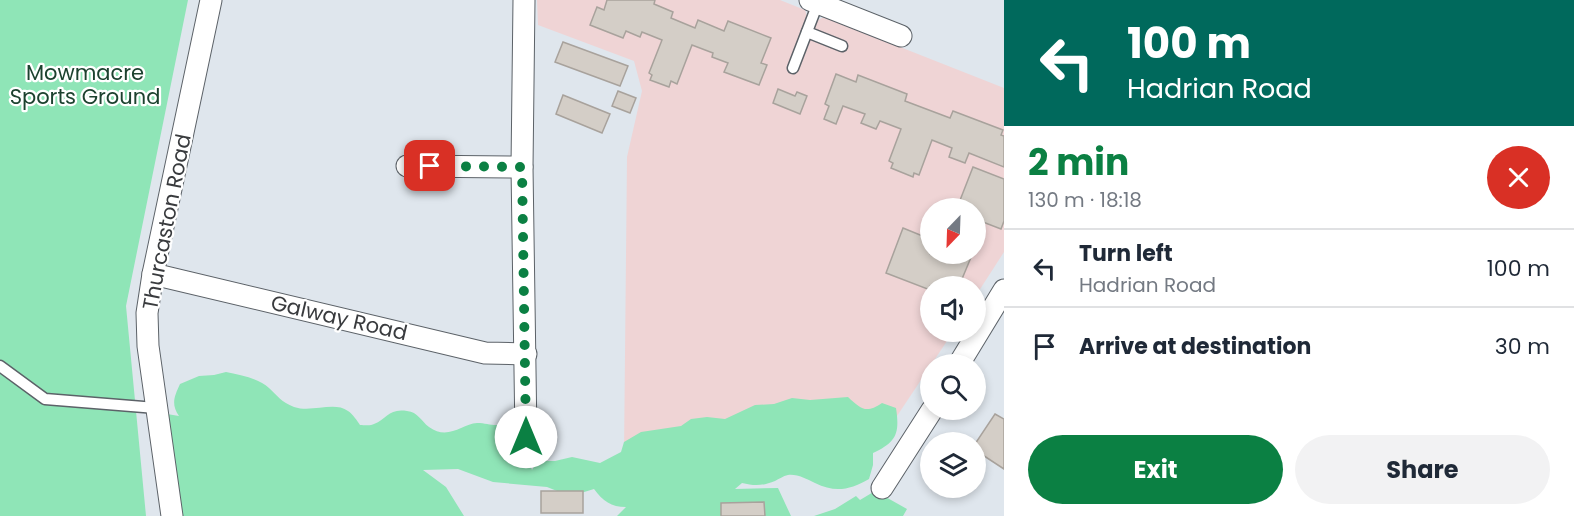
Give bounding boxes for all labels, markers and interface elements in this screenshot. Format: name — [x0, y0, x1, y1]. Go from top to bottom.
text: 100 m — [1127, 14, 1251, 73]
icon: left — [1028, 24, 1106, 102]
park label: Mowmacre Sports Ground — [10, 58, 160, 111]
text: Hadrian Road — [1127, 70, 1312, 107]
street label: Thurcaston Road — [135, 131, 198, 312]
text: 2 min — [1028, 137, 1129, 188]
pin — [404, 140, 455, 191]
button: close — [1487, 146, 1550, 209]
icon: arrive — [413, 149, 446, 182]
text: 130 m · 18:18 — [1028, 186, 1142, 214]
north arrow — [920, 198, 986, 264]
map controls — [920, 198, 986, 498]
text: Turn left — [1079, 238, 1173, 269]
icon: left — [1028, 252, 1061, 285]
text: 100 m — [1487, 253, 1550, 284]
text: Hadrian Road — [1079, 271, 1216, 299]
button: sound — [920, 276, 986, 342]
street label: Galway Road — [268, 288, 410, 347]
icon: arrive — [1028, 330, 1061, 363]
text: Arrive at destination — [1079, 331, 1311, 362]
text: 30 m — [1495, 331, 1550, 362]
button: search — [920, 354, 986, 420]
position arrow — [494, 405, 558, 469]
button: layers — [920, 432, 986, 498]
button: Exit — [1028, 435, 1283, 504]
button: Share — [1295, 435, 1550, 504]

